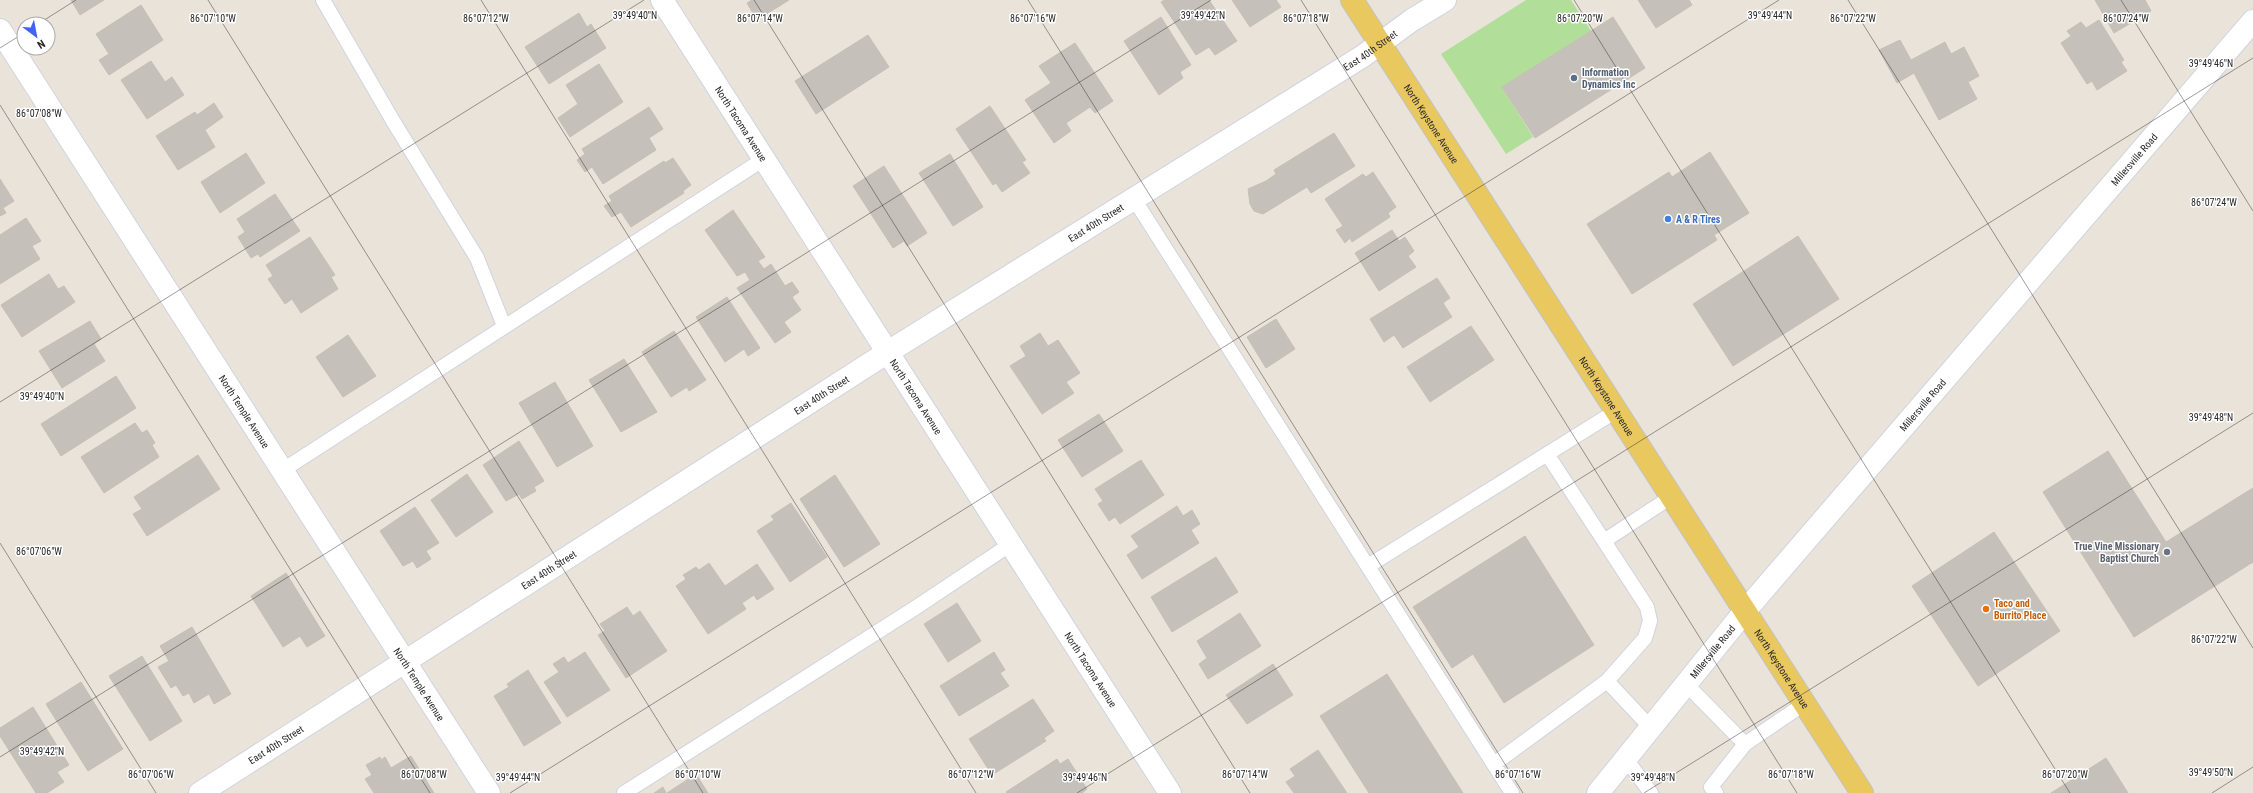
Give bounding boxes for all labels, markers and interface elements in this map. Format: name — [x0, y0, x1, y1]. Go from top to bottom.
text: 39°49'40"N — [613, 10, 657, 21]
text: 39°49'42"N — [1181, 10, 1225, 21]
text: 39°49'44"N — [1748, 10, 1792, 21]
text: 86°07'10"W — [190, 13, 236, 24]
text: 86°07'12"W — [463, 13, 509, 24]
text: 86°07'14"W — [737, 13, 783, 24]
text: 86°07'16"W — [1010, 13, 1056, 24]
text: 86°07'18"W — [1283, 13, 1329, 24]
text: 86°07'20"W — [1557, 13, 1603, 24]
text: 86°07'22"W — [1830, 13, 1876, 24]
text: 86°07'24"W — [2103, 13, 2149, 24]
north arrow — [16, 16, 56, 56]
street label: East 40th Street — [1341, 28, 1399, 73]
text: N — [35, 37, 47, 51]
text: 39°49'46"N — [2189, 58, 2233, 69]
place label: Information Dynamics Inc — [1582, 67, 1636, 90]
marker: Information Dynamics Inc — [1569, 73, 1579, 83]
street label: North Keystone Avenue — [1402, 82, 1461, 166]
street label: North Tacoma Avenue — [713, 84, 769, 164]
text: 86°07'08"W — [16, 108, 62, 119]
street label: Millersville Road — [2109, 131, 2160, 188]
text: 86°07'24"W — [2191, 197, 2237, 208]
street label: East 40th Street — [1066, 202, 1126, 244]
marker: A & R Tires — [1663, 214, 1673, 224]
place label: A & R Tires — [1676, 214, 1721, 225]
street label: North Keystone Avenue — [1577, 355, 1636, 438]
street label: North Tacoma Avenue — [888, 357, 944, 437]
street label: North Temple Avenue — [217, 373, 272, 450]
street label: East 40th Street — [792, 374, 851, 417]
street label: Millersville Road — [1898, 377, 1948, 433]
text: 39°49'40"N — [20, 391, 64, 402]
text: 39°49'48"N — [2189, 412, 2233, 423]
place label: True Vine Missionary Baptist Church — [2074, 541, 2160, 564]
text: 86°07'06"W — [16, 546, 62, 557]
marker: True Vine Missionary Baptist Church — [2162, 547, 2172, 557]
street label: East 40th Street — [519, 548, 578, 592]
place label: Taco and Burrito Place — [1994, 598, 2046, 621]
marker: Taco and Burrito Place — [1981, 604, 1991, 614]
street label: Millersville Road — [1688, 623, 1737, 680]
street label: North Keystone Avenue — [1752, 627, 1811, 711]
street label: North Tacoma Avenue — [1062, 630, 1119, 710]
text: 86°07'22"W — [2191, 634, 2237, 645]
street label: North Temple Avenue — [391, 646, 446, 723]
street label: East 40th Street — [247, 723, 306, 766]
text: 39°49'42"N — [20, 746, 64, 757]
text: 39°49'50"N — [2189, 767, 2233, 778]
text: 86°07'06"W — [128, 769, 174, 780]
text: 86°07'08"W — [401, 769, 447, 780]
text: 86°07'10"W — [675, 769, 721, 780]
text: 86°07'12"W — [948, 769, 994, 780]
text: 86°07'14"W — [1222, 769, 1268, 780]
text: 86°07'16"W — [1495, 769, 1541, 780]
text: 86°07'18"W — [1768, 769, 1814, 780]
text: 86°07'20"W — [2042, 769, 2088, 780]
text: 39°49'44"N — [496, 772, 540, 783]
text: 39°49'46"N — [1063, 772, 1107, 783]
text: 39°49'48"N — [1631, 772, 1675, 783]

